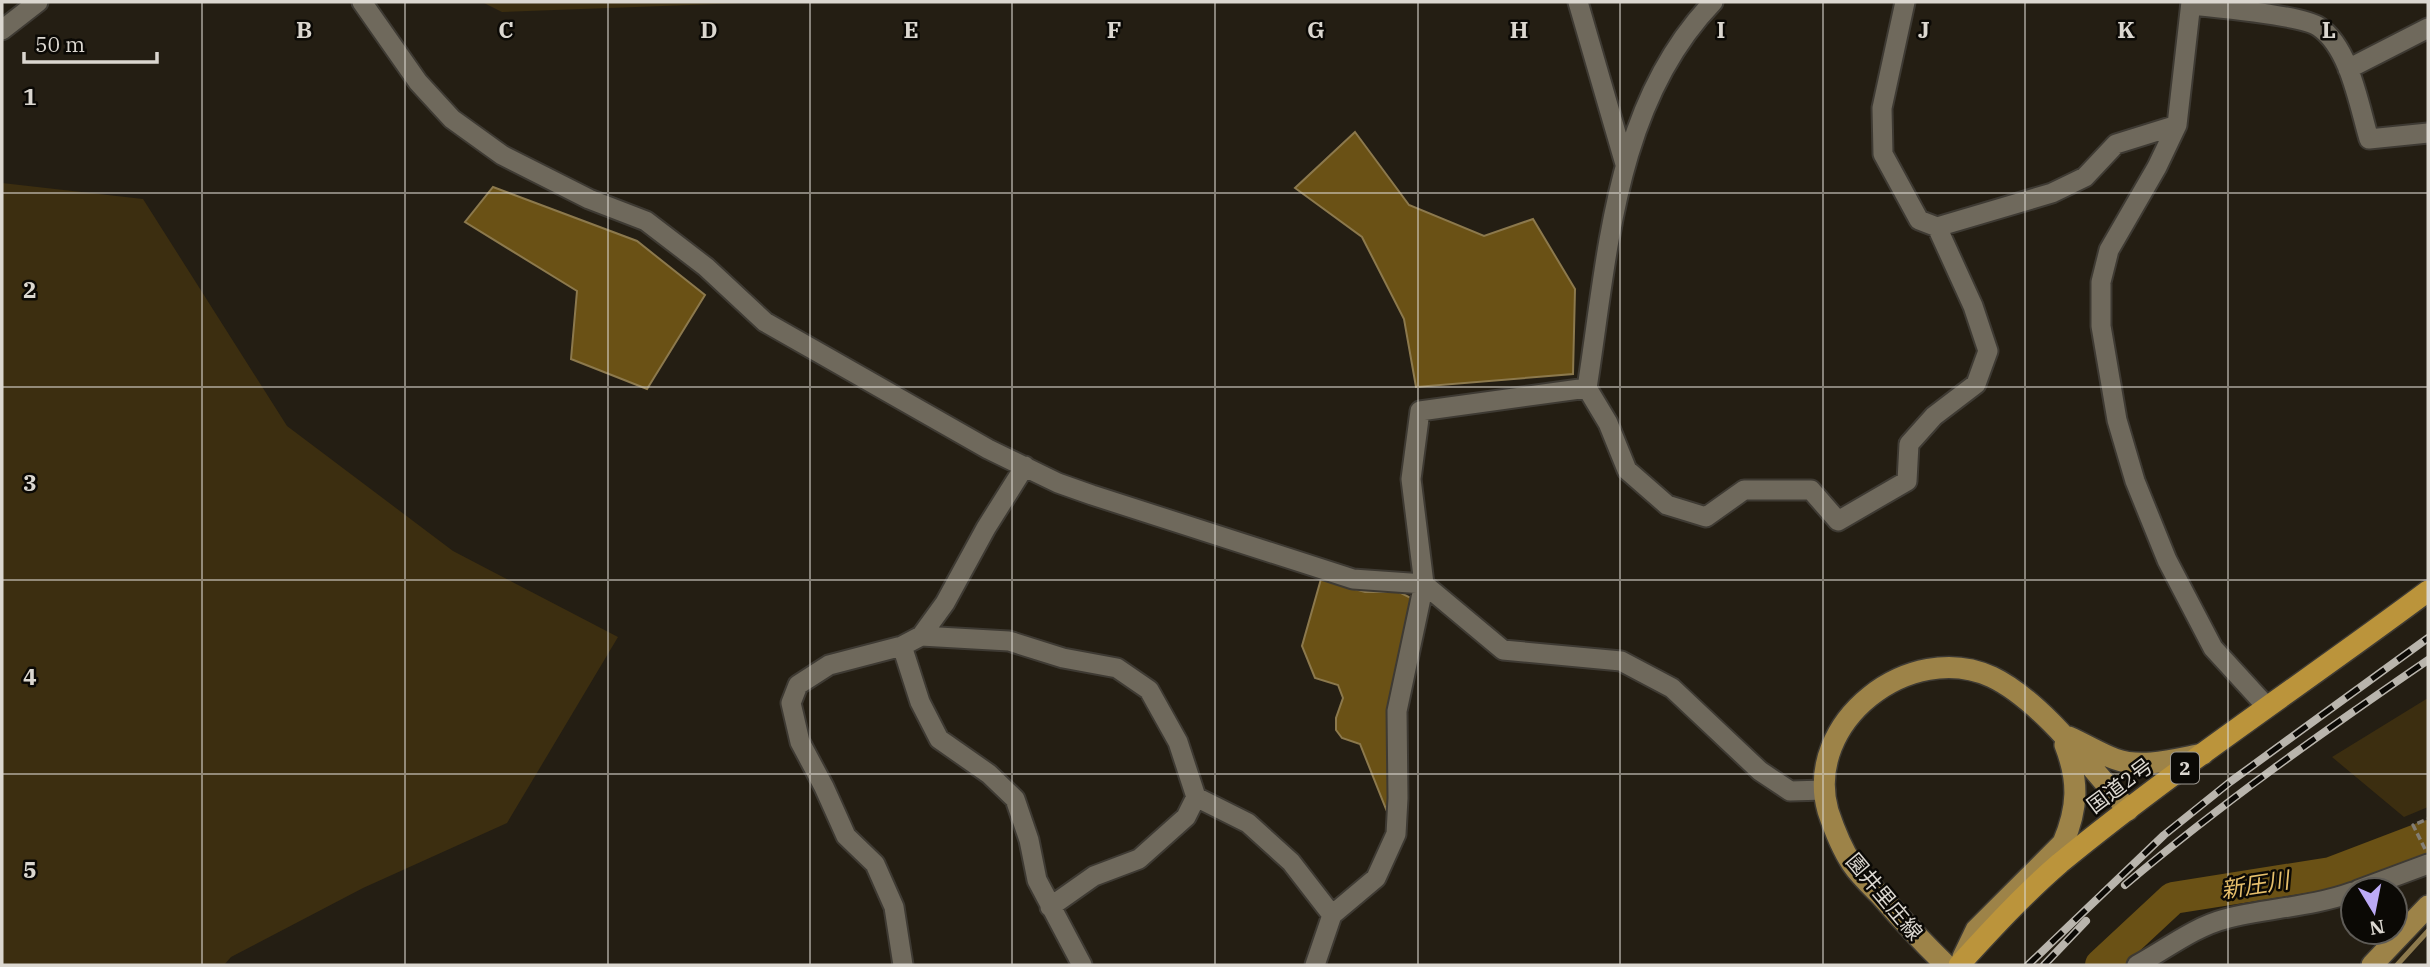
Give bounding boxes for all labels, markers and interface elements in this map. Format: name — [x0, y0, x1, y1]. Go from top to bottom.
text: B — [296, 14, 312, 44]
text: C — [498, 14, 514, 44]
text: D — [700, 14, 718, 44]
text: E — [903, 14, 919, 44]
text: F — [1107, 14, 1121, 44]
text: G — [1307, 14, 1325, 44]
text: H — [1510, 14, 1528, 44]
text: I — [1717, 14, 1725, 44]
text: J — [1918, 14, 1930, 44]
text: K — [2117, 14, 2135, 44]
text: L — [2322, 14, 2336, 44]
scale bar — [24, 21, 158, 65]
text: 50 m — [35, 30, 85, 58]
text: 1 — [23, 81, 37, 111]
text: 2 — [23, 274, 37, 304]
text: 3 — [23, 467, 37, 497]
text: 4 — [23, 661, 37, 691]
street label: 国道2号 — [2081, 751, 2158, 819]
road number: 2 — [2171, 752, 2199, 783]
street label: 園井里庄線 — [1840, 847, 1929, 946]
text: 5 — [23, 854, 37, 884]
water label: 新圧川 — [2218, 863, 2294, 904]
north arrow — [2339, 876, 2409, 946]
text: N — [2367, 915, 2386, 941]

